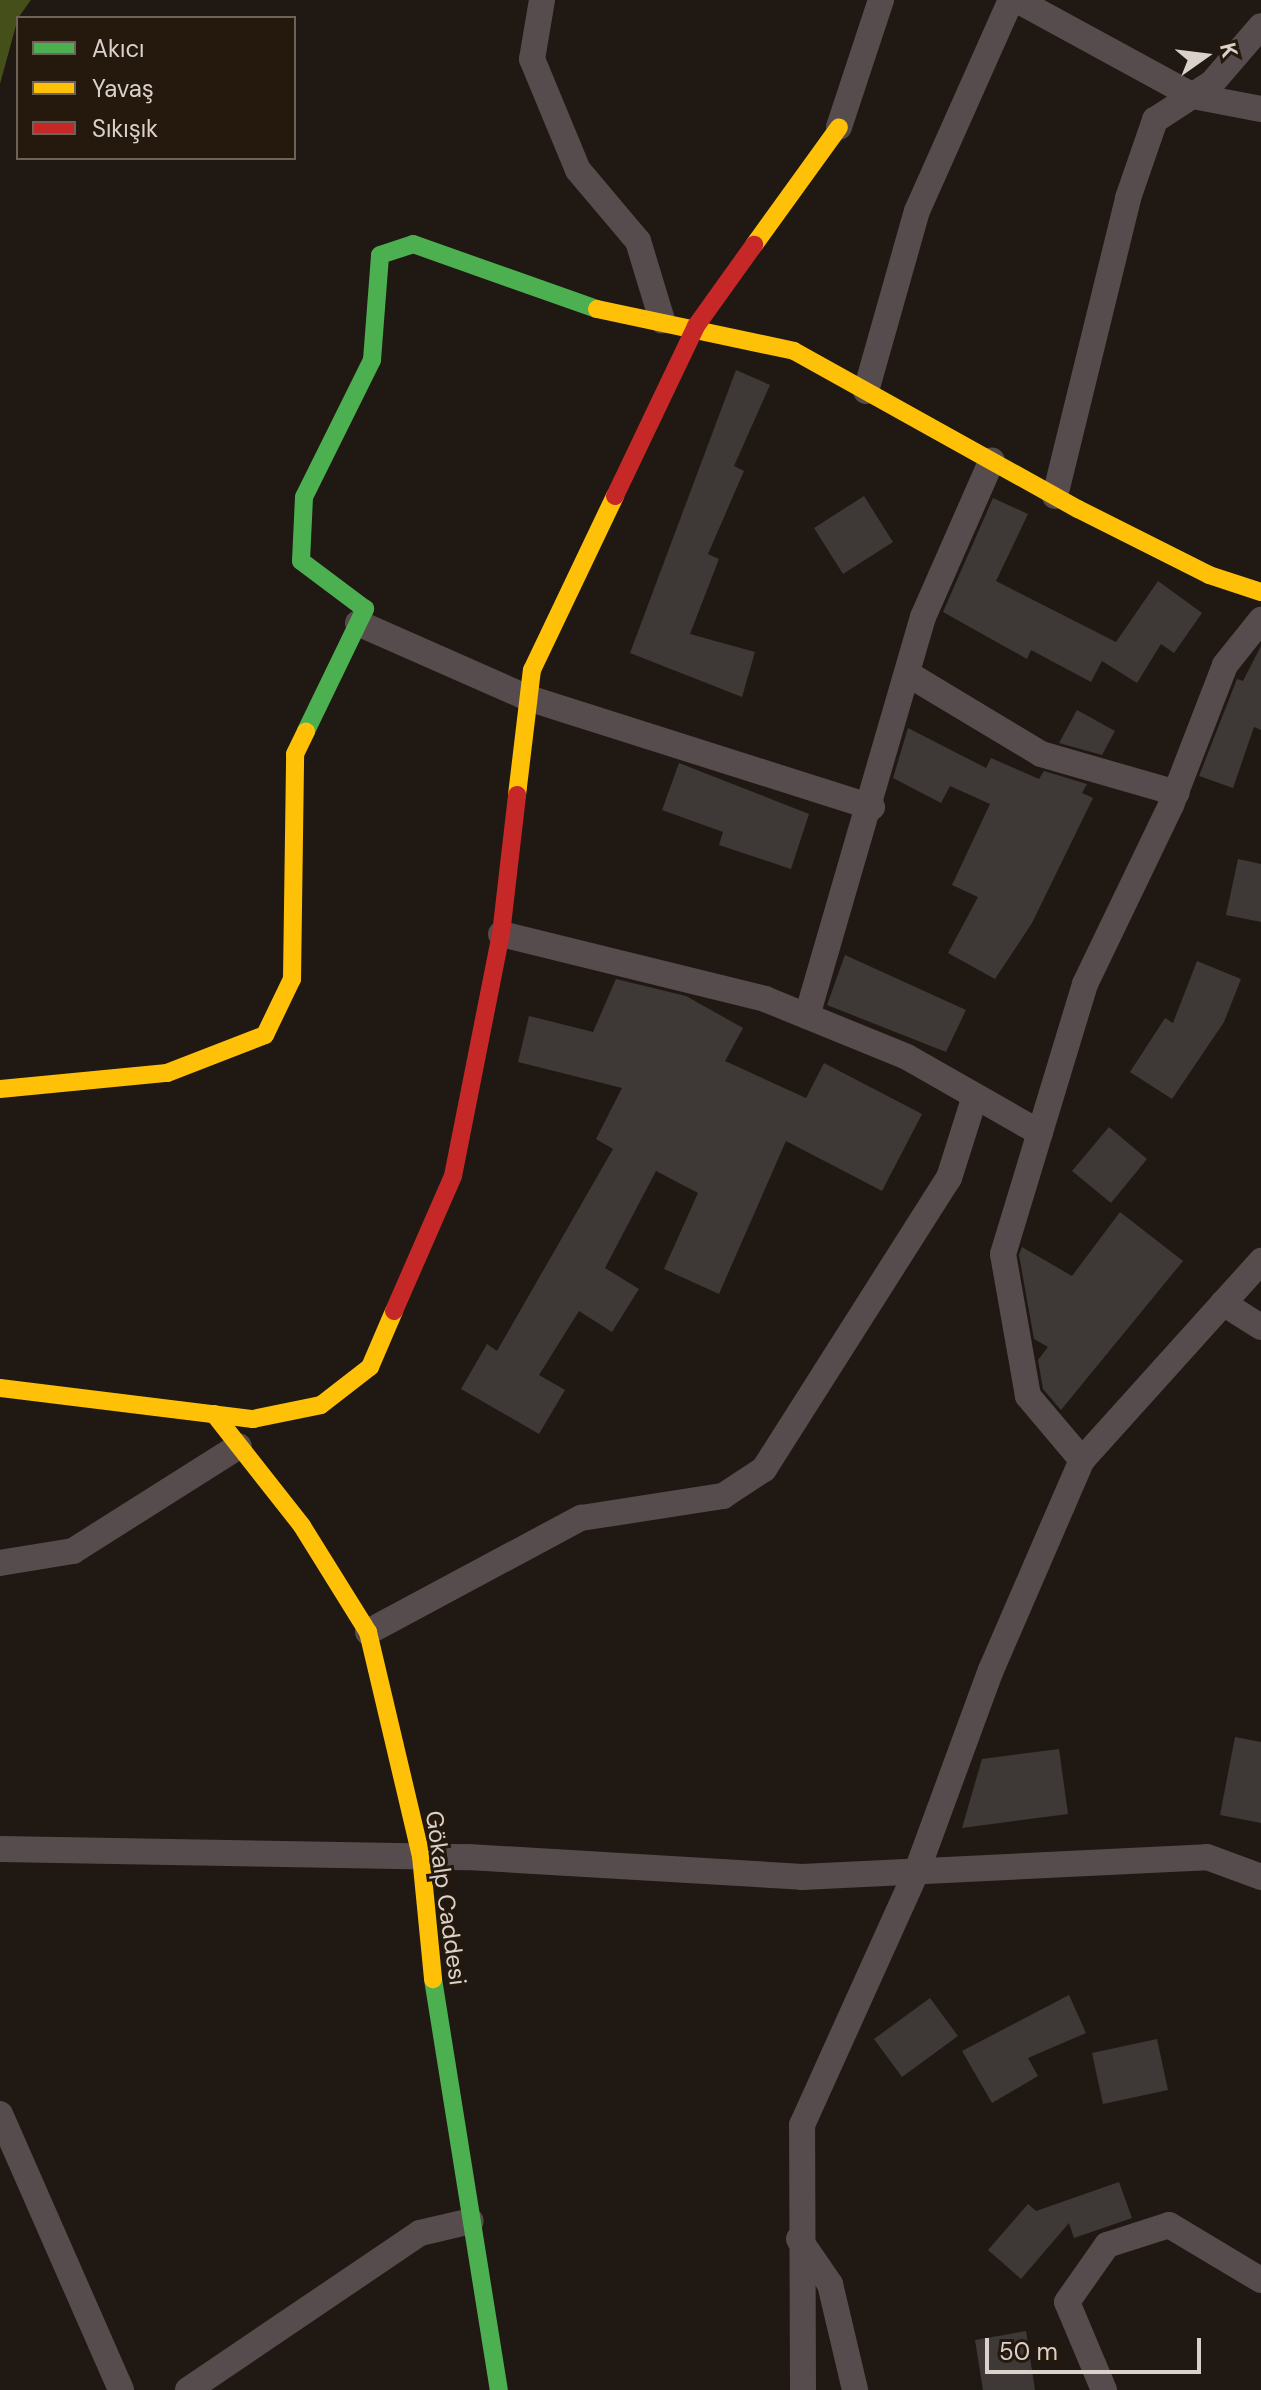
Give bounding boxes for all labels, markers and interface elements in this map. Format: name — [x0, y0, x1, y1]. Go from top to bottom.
legend — [16, 16, 296, 160]
north arrow — [1165, 16, 1245, 96]
text: Akıcı — [92, 33, 144, 64]
text: K — [1213, 40, 1245, 61]
text: Yavaş — [92, 73, 154, 104]
text: Sıkışık — [92, 113, 158, 144]
street label: Gökalp Caddesi — [419, 1809, 473, 1987]
scale bar — [989, 2322, 1205, 2372]
text: 50 m — [999, 2336, 1058, 2367]

